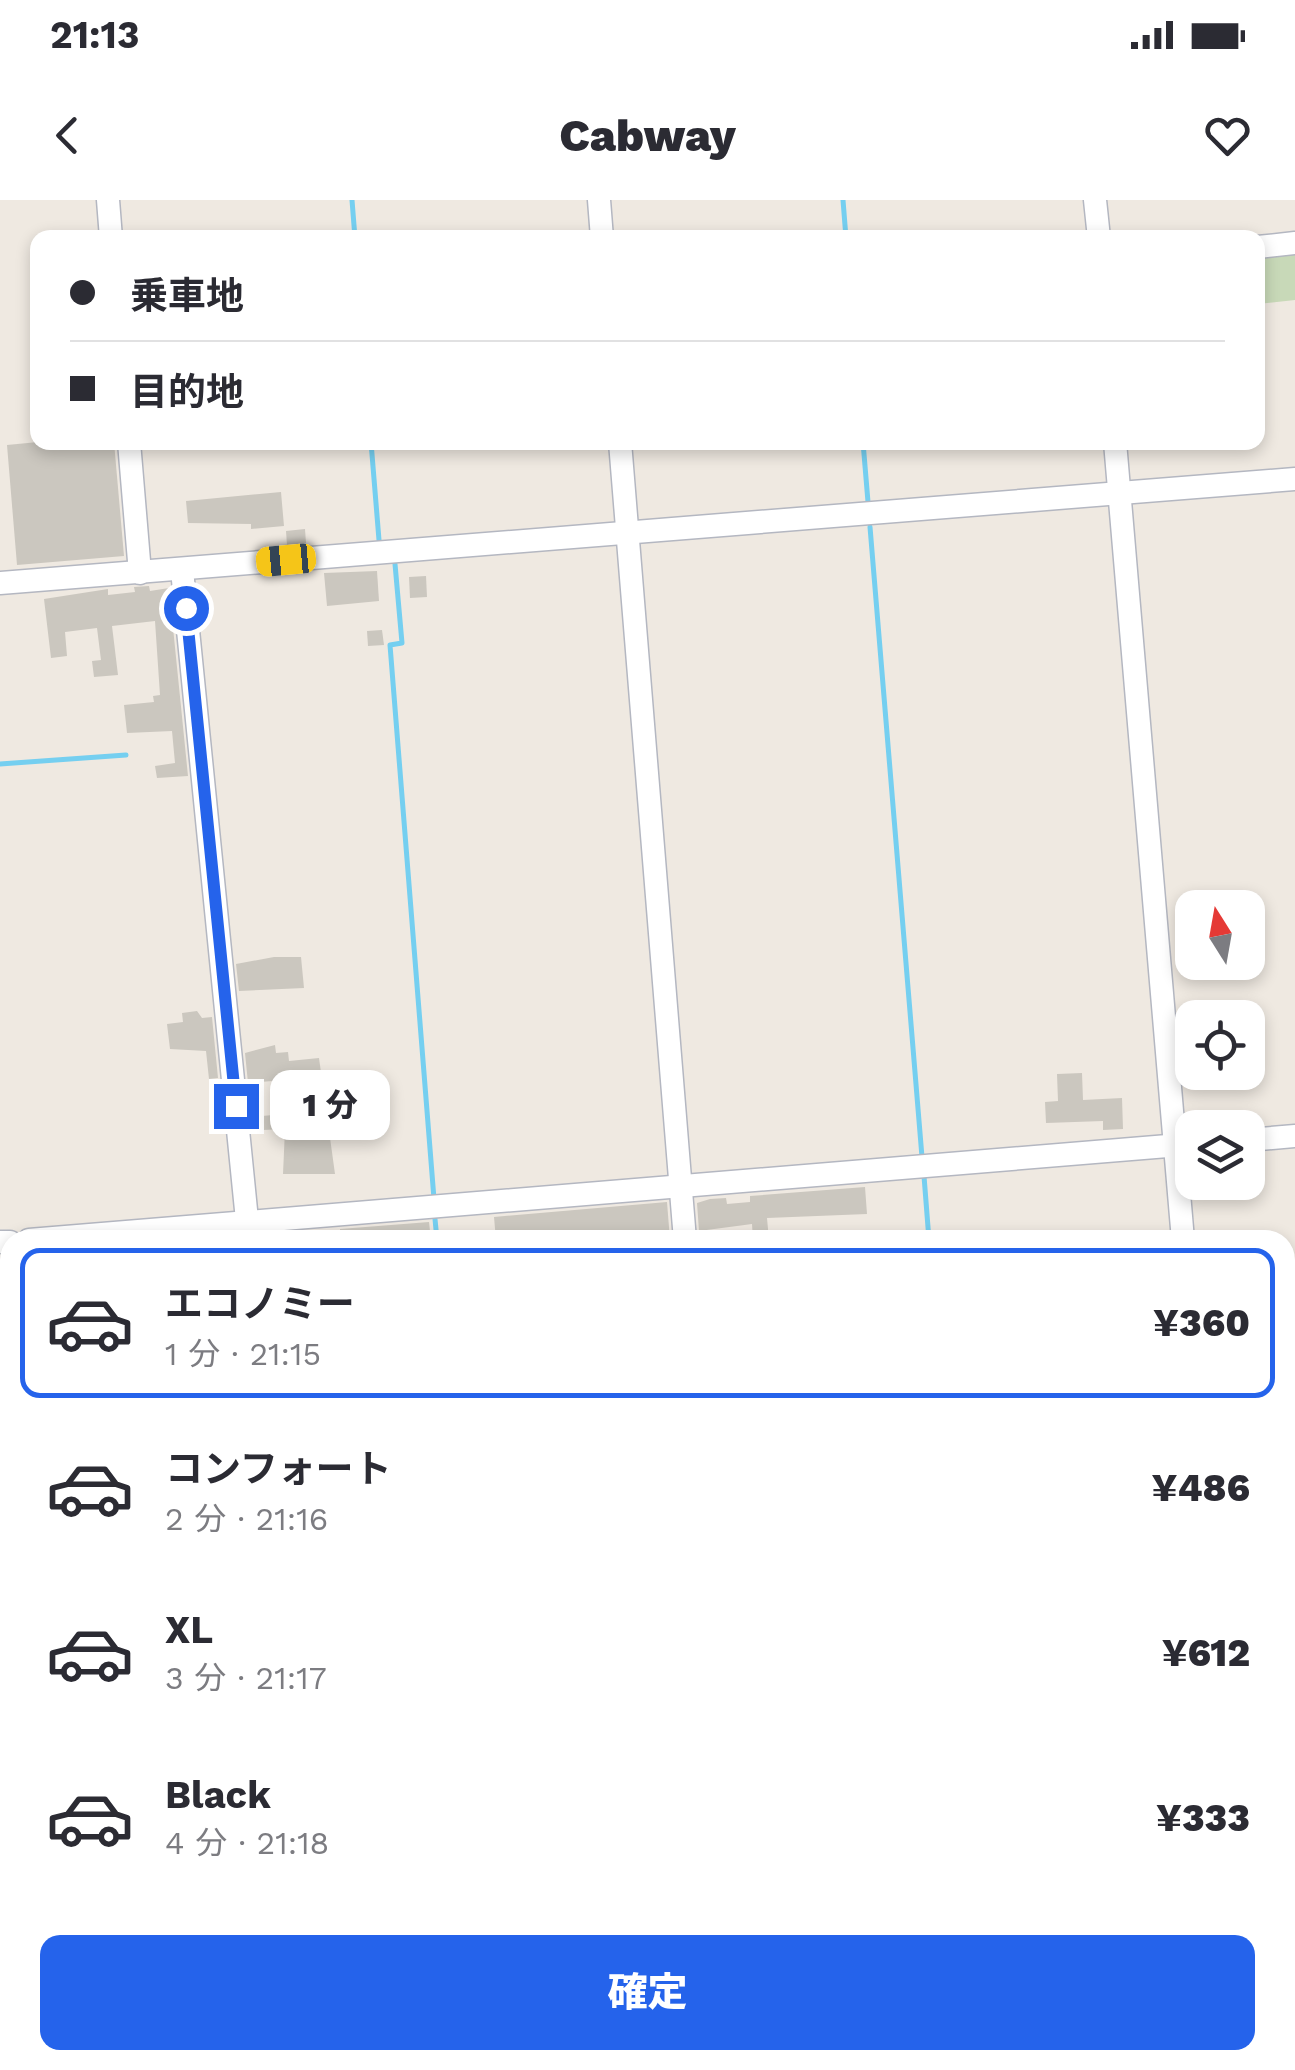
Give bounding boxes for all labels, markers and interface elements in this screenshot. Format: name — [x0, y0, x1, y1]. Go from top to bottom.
text: 21:13 — [50, 13, 139, 57]
icon: back — [40, 108, 95, 163]
icon: heart — [1200, 108, 1255, 163]
text: Cabway — [559, 109, 736, 162]
text: 乗車地 — [130, 274, 244, 318]
text: 目的地 — [130, 370, 244, 414]
car — [255, 542, 317, 578]
route start — [164, 586, 209, 631]
north arrow — [1175, 890, 1265, 980]
map controls — [1175, 890, 1265, 1200]
button: locate — [1175, 1000, 1265, 1090]
callout: 1 分 — [271, 1071, 391, 1141]
route end — [214, 1084, 259, 1129]
text: 1 分 — [303, 1086, 357, 1124]
button: layers — [1175, 1110, 1265, 1200]
icon: car — [45, 1278, 135, 1368]
text: エコノミー — [165, 1282, 355, 1326]
text: ¥360 — [1153, 1301, 1250, 1345]
text: 1 分 · 21:15 — [165, 1335, 321, 1373]
icon: car — [45, 1443, 135, 1533]
text: コンフォート — [165, 1447, 392, 1491]
text: ¥486 — [1152, 1466, 1250, 1510]
text: 2 分 · 21:16 — [165, 1500, 328, 1538]
icon: car — [45, 1608, 135, 1698]
text: XL — [165, 1608, 213, 1652]
text: ¥612 — [1162, 1631, 1250, 1675]
text: 3 分 · 21:17 — [165, 1659, 327, 1697]
icon: car — [45, 1773, 135, 1863]
text: Black — [165, 1773, 271, 1817]
text: ¥333 — [1156, 1796, 1250, 1840]
text: 4 分 · 21:18 — [165, 1824, 329, 1862]
button: 確定 — [40, 1935, 1255, 2050]

